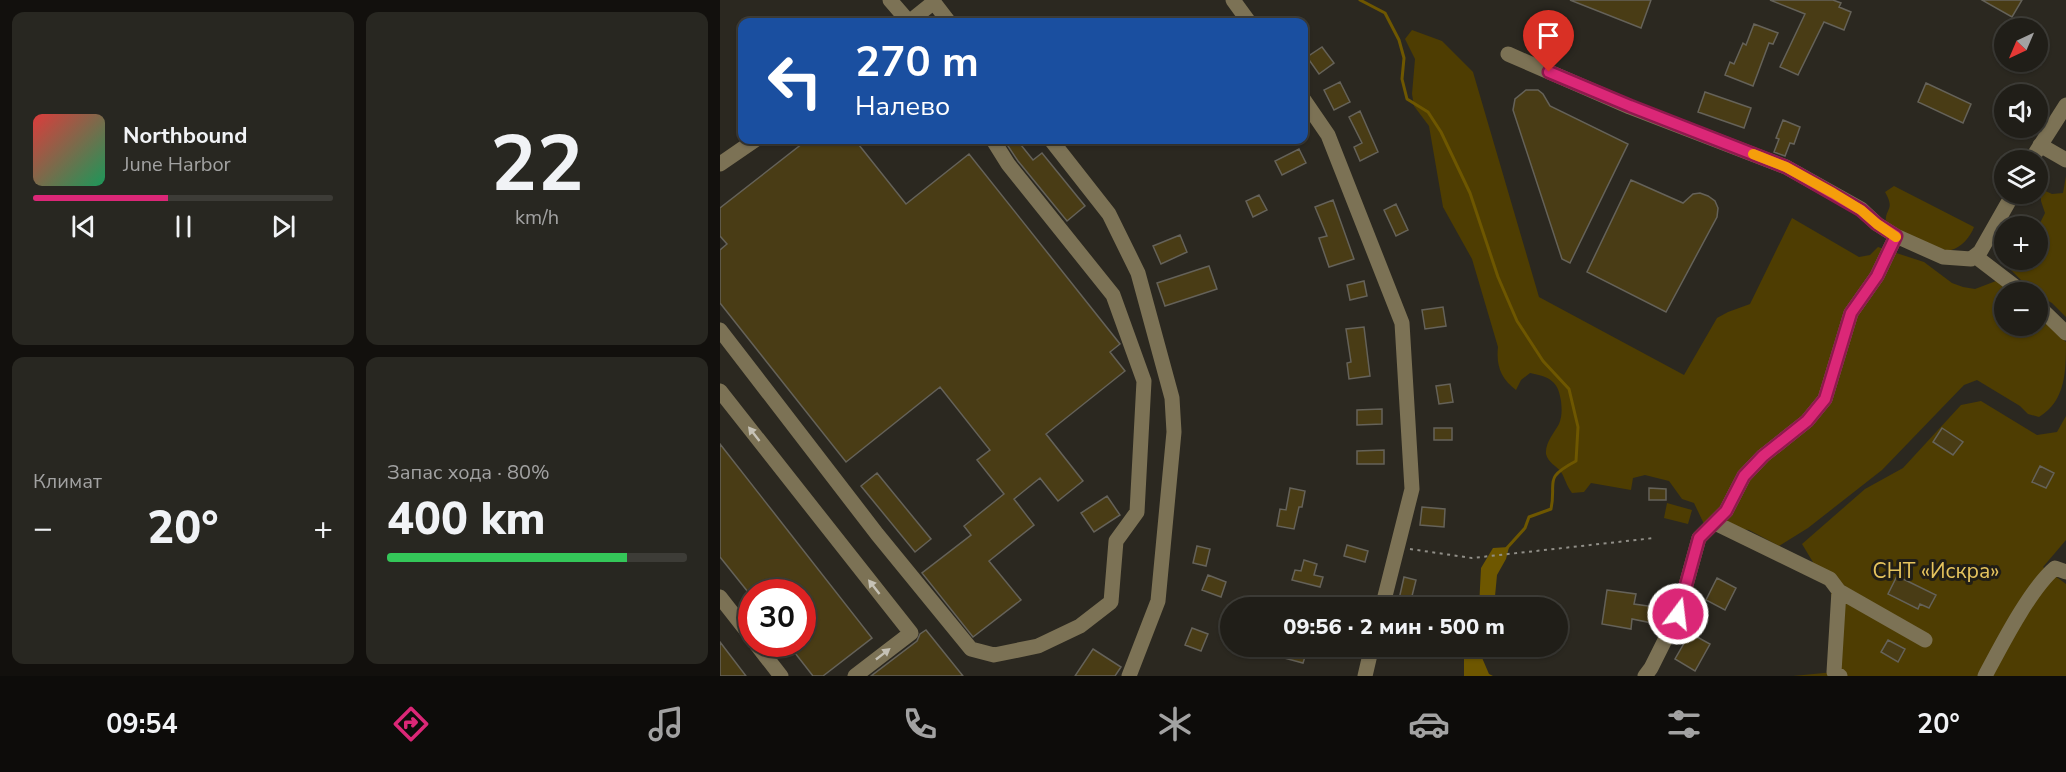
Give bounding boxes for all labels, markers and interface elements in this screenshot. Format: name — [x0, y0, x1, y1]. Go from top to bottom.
pin — [1523, 10, 1574, 72]
north arrow — [1994, 18, 2048, 72]
map controls — [1994, 18, 2048, 336]
icon: arrive — [1532, 19, 1565, 52]
text: 270 m — [855, 34, 979, 91]
icon: left — [756, 42, 834, 120]
button: sound — [1994, 84, 2048, 138]
text: Налево — [855, 88, 950, 125]
text: 22 — [490, 111, 584, 218]
text: Northbound — [123, 121, 247, 151]
button: layers — [1994, 150, 2048, 204]
text: June Harbor — [123, 151, 231, 178]
text: km/h — [515, 204, 559, 231]
icon: previous — [67, 210, 100, 243]
icon: pause — [167, 210, 200, 243]
icon: next — [267, 210, 300, 243]
button: + — [1994, 216, 2048, 270]
button: − — [1994, 282, 2048, 336]
one-way arrow — [747, 426, 760, 442]
text: Запас хода · 80% — [387, 459, 550, 486]
text: Климат — [33, 468, 102, 495]
text: 400 km — [387, 489, 546, 550]
text: 20° — [147, 498, 219, 559]
text: − — [33, 506, 53, 551]
text: + — [313, 506, 333, 551]
park label: СНТ «Искра» — [1873, 557, 1999, 585]
speed limit sign: 30 — [738, 579, 816, 657]
one-way arrow — [868, 579, 881, 595]
position arrow — [1646, 582, 1710, 646]
text: 09:56 · 2 мин · 500 m — [1283, 612, 1505, 642]
one-way arrow — [875, 648, 891, 661]
icon: directions — [390, 703, 432, 745]
icon: music — [645, 703, 687, 745]
icon: phone — [899, 703, 941, 745]
icon: climate — [1154, 703, 1196, 745]
icon: car — [1408, 703, 1450, 745]
icon: filters — [1663, 703, 1705, 745]
text: 09:54 — [106, 706, 178, 743]
text: 20° — [1917, 706, 1960, 743]

